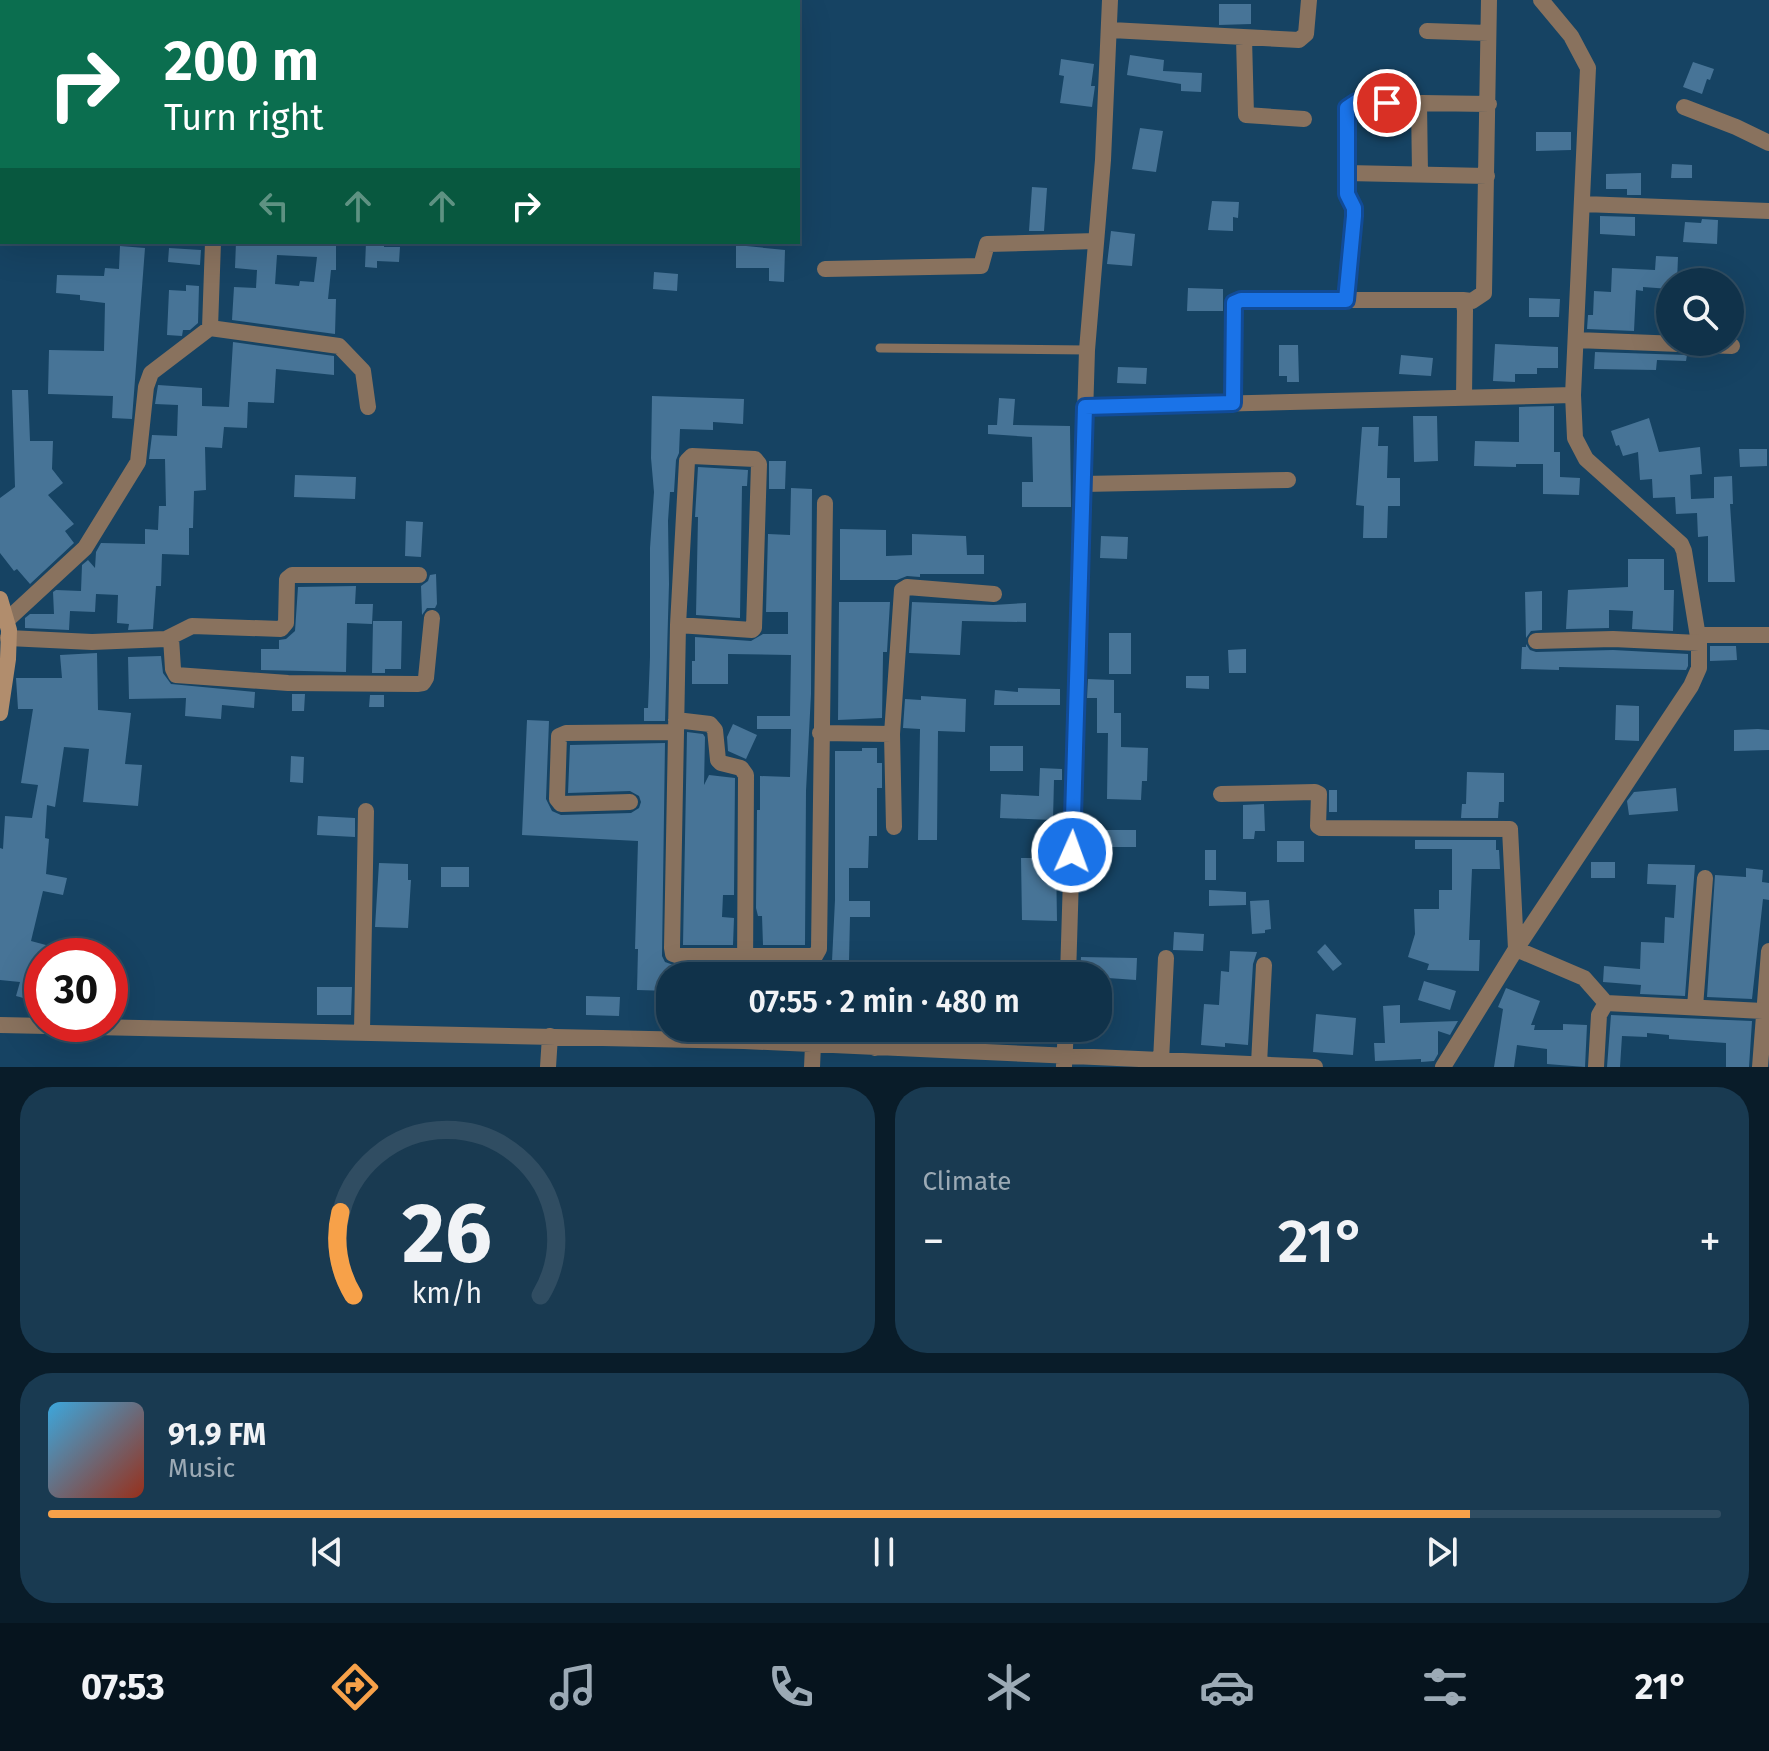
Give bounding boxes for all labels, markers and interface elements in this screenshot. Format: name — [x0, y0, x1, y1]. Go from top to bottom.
text: 200 m — [164, 28, 319, 95]
icon: right — [32, 32, 136, 136]
pin — [1353, 69, 1421, 137]
icon: arrive — [1365, 81, 1409, 125]
text: Turn right — [164, 96, 324, 140]
icon: left — [252, 184, 296, 228]
icon: ahead — [336, 184, 380, 228]
icon: ahead — [420, 184, 464, 228]
icon: right — [504, 184, 548, 228]
map controls — [1656, 268, 1744, 356]
button: search — [1656, 268, 1744, 356]
position arrow — [1030, 810, 1114, 894]
speed limit sign: 30 — [24, 938, 128, 1042]
text: 07:55 · 2 min · 480 m — [748, 984, 1020, 1020]
text: Climate — [923, 1166, 1011, 1197]
text: 26 — [402, 1184, 492, 1284]
text: 21° — [1278, 1206, 1366, 1278]
text: − — [923, 1215, 945, 1268]
text: + — [1699, 1215, 1721, 1268]
text: km/h — [412, 1276, 483, 1311]
text: 91.9 FM — [168, 1417, 266, 1453]
text: Music — [168, 1453, 235, 1484]
icon: previous — [305, 1530, 349, 1574]
icon: pause — [862, 1530, 906, 1574]
icon: next — [1420, 1530, 1464, 1574]
icon: directions — [327, 1659, 383, 1715]
icon: music — [545, 1659, 601, 1715]
icon: phone — [763, 1659, 819, 1715]
icon: climate — [981, 1659, 1037, 1715]
icon: car — [1199, 1659, 1255, 1715]
icon: filters — [1417, 1659, 1473, 1715]
text: 07:53 — [81, 1665, 165, 1709]
text: 21° — [1635, 1665, 1688, 1709]

